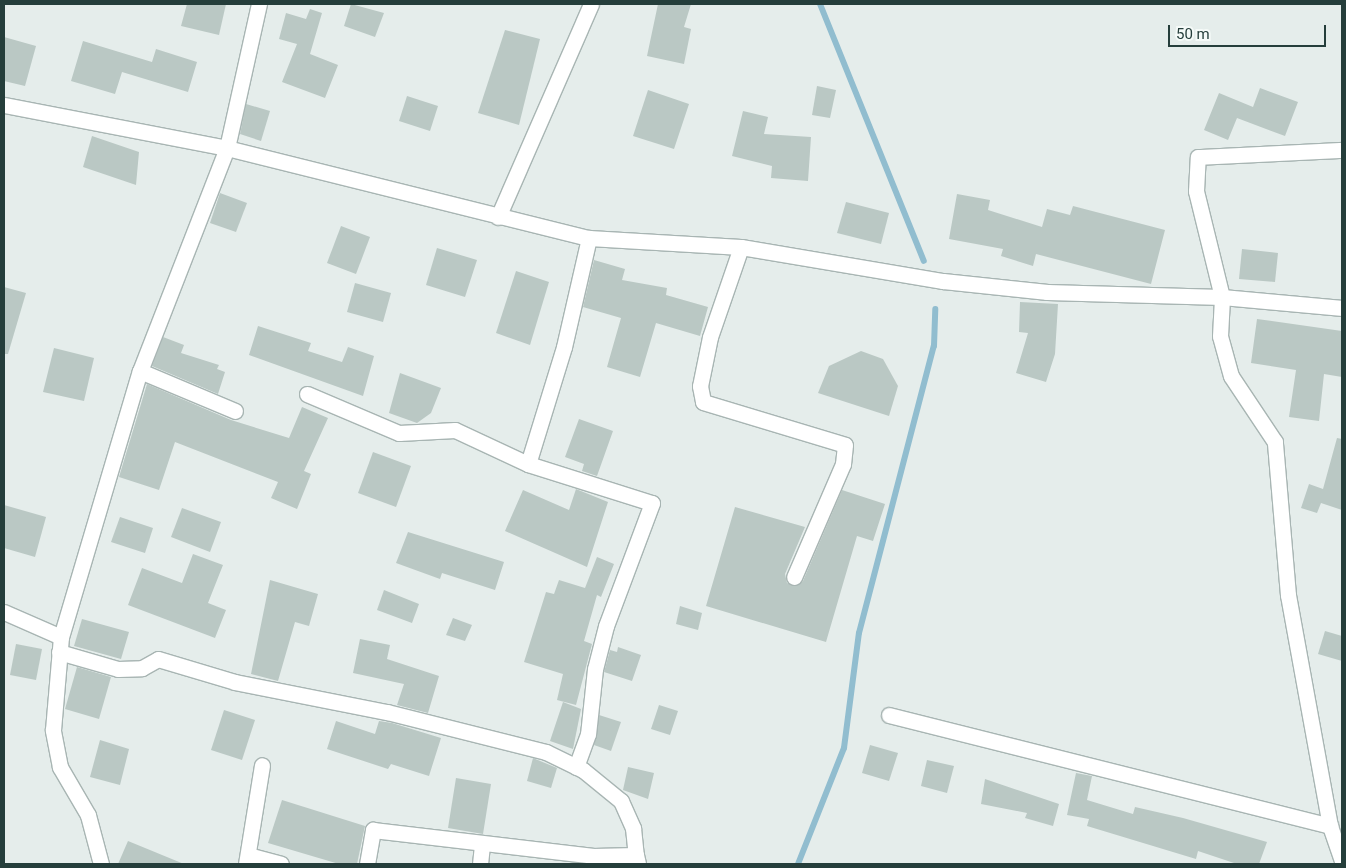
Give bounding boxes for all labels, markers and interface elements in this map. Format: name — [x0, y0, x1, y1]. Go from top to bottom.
scale bar — [1171, 15, 1328, 47]
text: 50 m — [1176, 25, 1210, 43]

